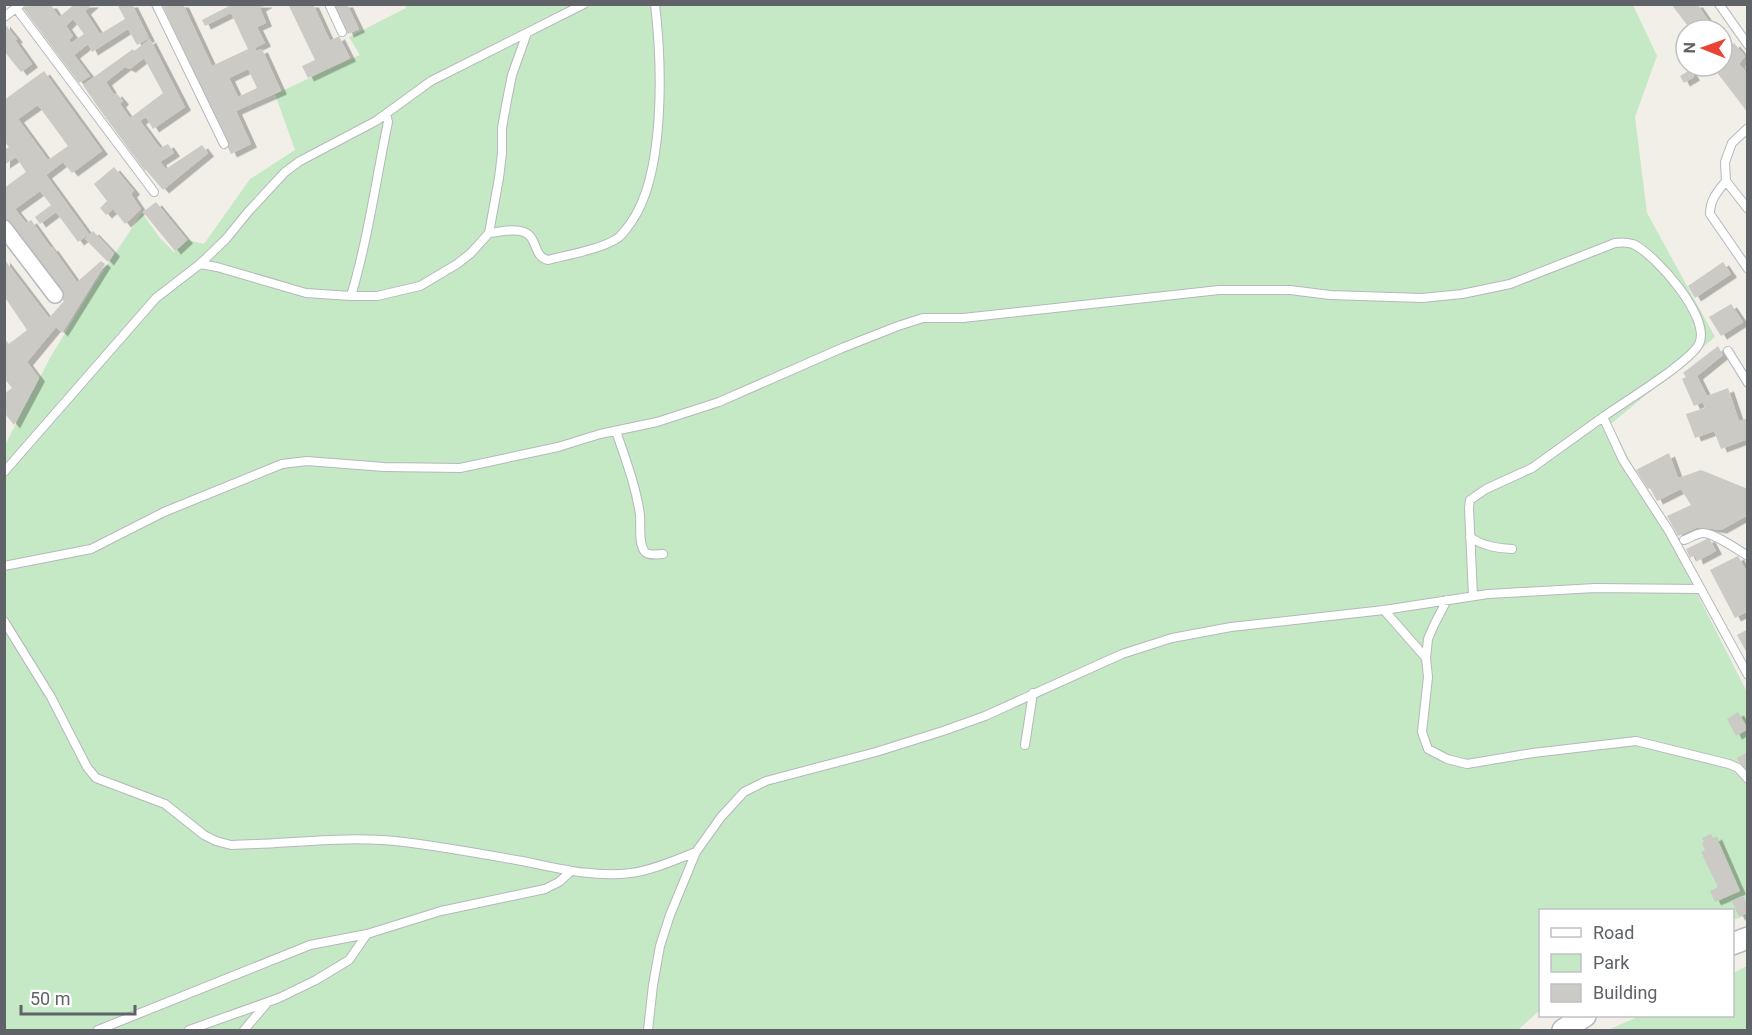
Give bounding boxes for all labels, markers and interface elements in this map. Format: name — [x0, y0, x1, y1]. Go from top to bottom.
north arrow — [1674, 18, 1734, 78]
text: N — [1680, 42, 1699, 54]
legend — [1539, 909, 1734, 1017]
text: Road — [1593, 922, 1634, 943]
text: Park — [1593, 952, 1630, 973]
scale bar — [21, 978, 135, 1016]
text: Building — [1593, 982, 1657, 1003]
text: 50 m — [30, 988, 70, 1009]

